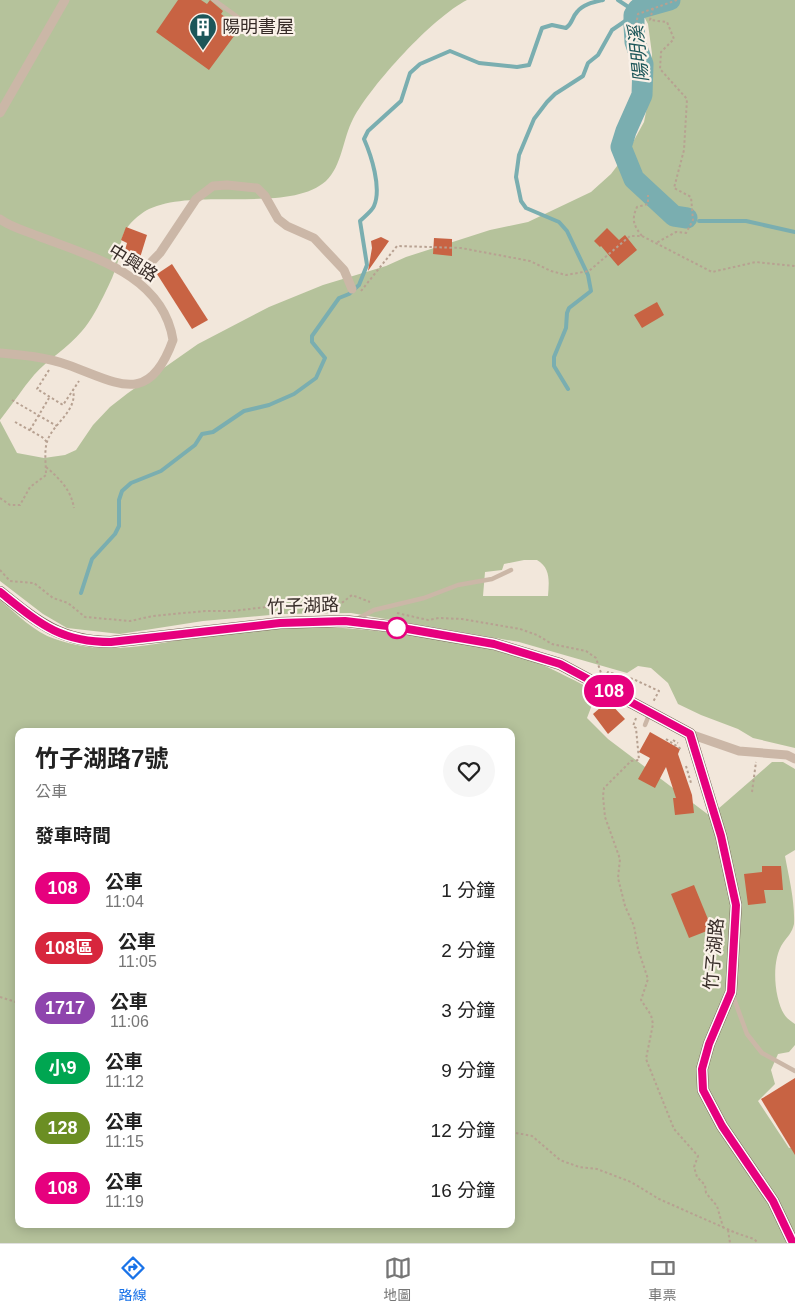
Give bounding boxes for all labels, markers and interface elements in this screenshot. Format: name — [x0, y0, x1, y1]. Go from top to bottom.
building icon: 陽明書屋 — [188, 12, 218, 51]
place label: 陽明書屋 — [222, 17, 294, 37]
water label: 陽明溪 — [625, 22, 652, 83]
street label: 中興路 — [105, 240, 161, 286]
street label: 竹子湖路 — [267, 595, 339, 617]
unlabelled marker — [386, 617, 408, 639]
line badge: 108 — [580, 675, 638, 707]
text: 108 — [594, 681, 624, 701]
text: 竹子湖路7號 — [35, 745, 168, 772]
button: heart — [443, 745, 495, 797]
text: 公車 — [35, 783, 67, 800]
text: 發車時間 — [35, 825, 111, 846]
text: 公車 — [105, 871, 143, 892]
text: 108 — [47, 878, 78, 898]
text: 1 分鐘 — [441, 880, 495, 901]
text: 11:04 — [105, 893, 144, 910]
street label: 竹子湖路 — [701, 917, 727, 991]
text: 公車 — [118, 931, 156, 952]
text: 108區 — [45, 938, 93, 958]
text: 2 分鐘 — [441, 940, 495, 961]
text: 11:05 — [118, 953, 157, 970]
text: 公車 — [110, 991, 148, 1012]
text: 1717 — [45, 998, 85, 1018]
text: 3 分鐘 — [441, 1000, 495, 1021]
text: 11:06 — [110, 1013, 149, 1030]
text: 公車 — [105, 1051, 143, 1072]
text: 小9 — [48, 1058, 77, 1078]
text: 9 分鐘 — [441, 1060, 495, 1081]
text: 11:12 — [105, 1073, 144, 1090]
text: 公車 — [105, 1111, 143, 1132]
text: 128 — [47, 1118, 78, 1138]
text: 12 分鐘 — [431, 1120, 495, 1141]
text: 11:15 — [105, 1133, 144, 1150]
text: 公車 — [105, 1171, 143, 1192]
text: 108 — [47, 1178, 78, 1198]
text: 16 分鐘 — [431, 1180, 495, 1201]
text: 11:19 — [105, 1193, 144, 1210]
tab: 路線 — [119, 1254, 147, 1304]
tab: 地圖 — [384, 1254, 412, 1304]
tab: 車票 — [649, 1254, 677, 1304]

